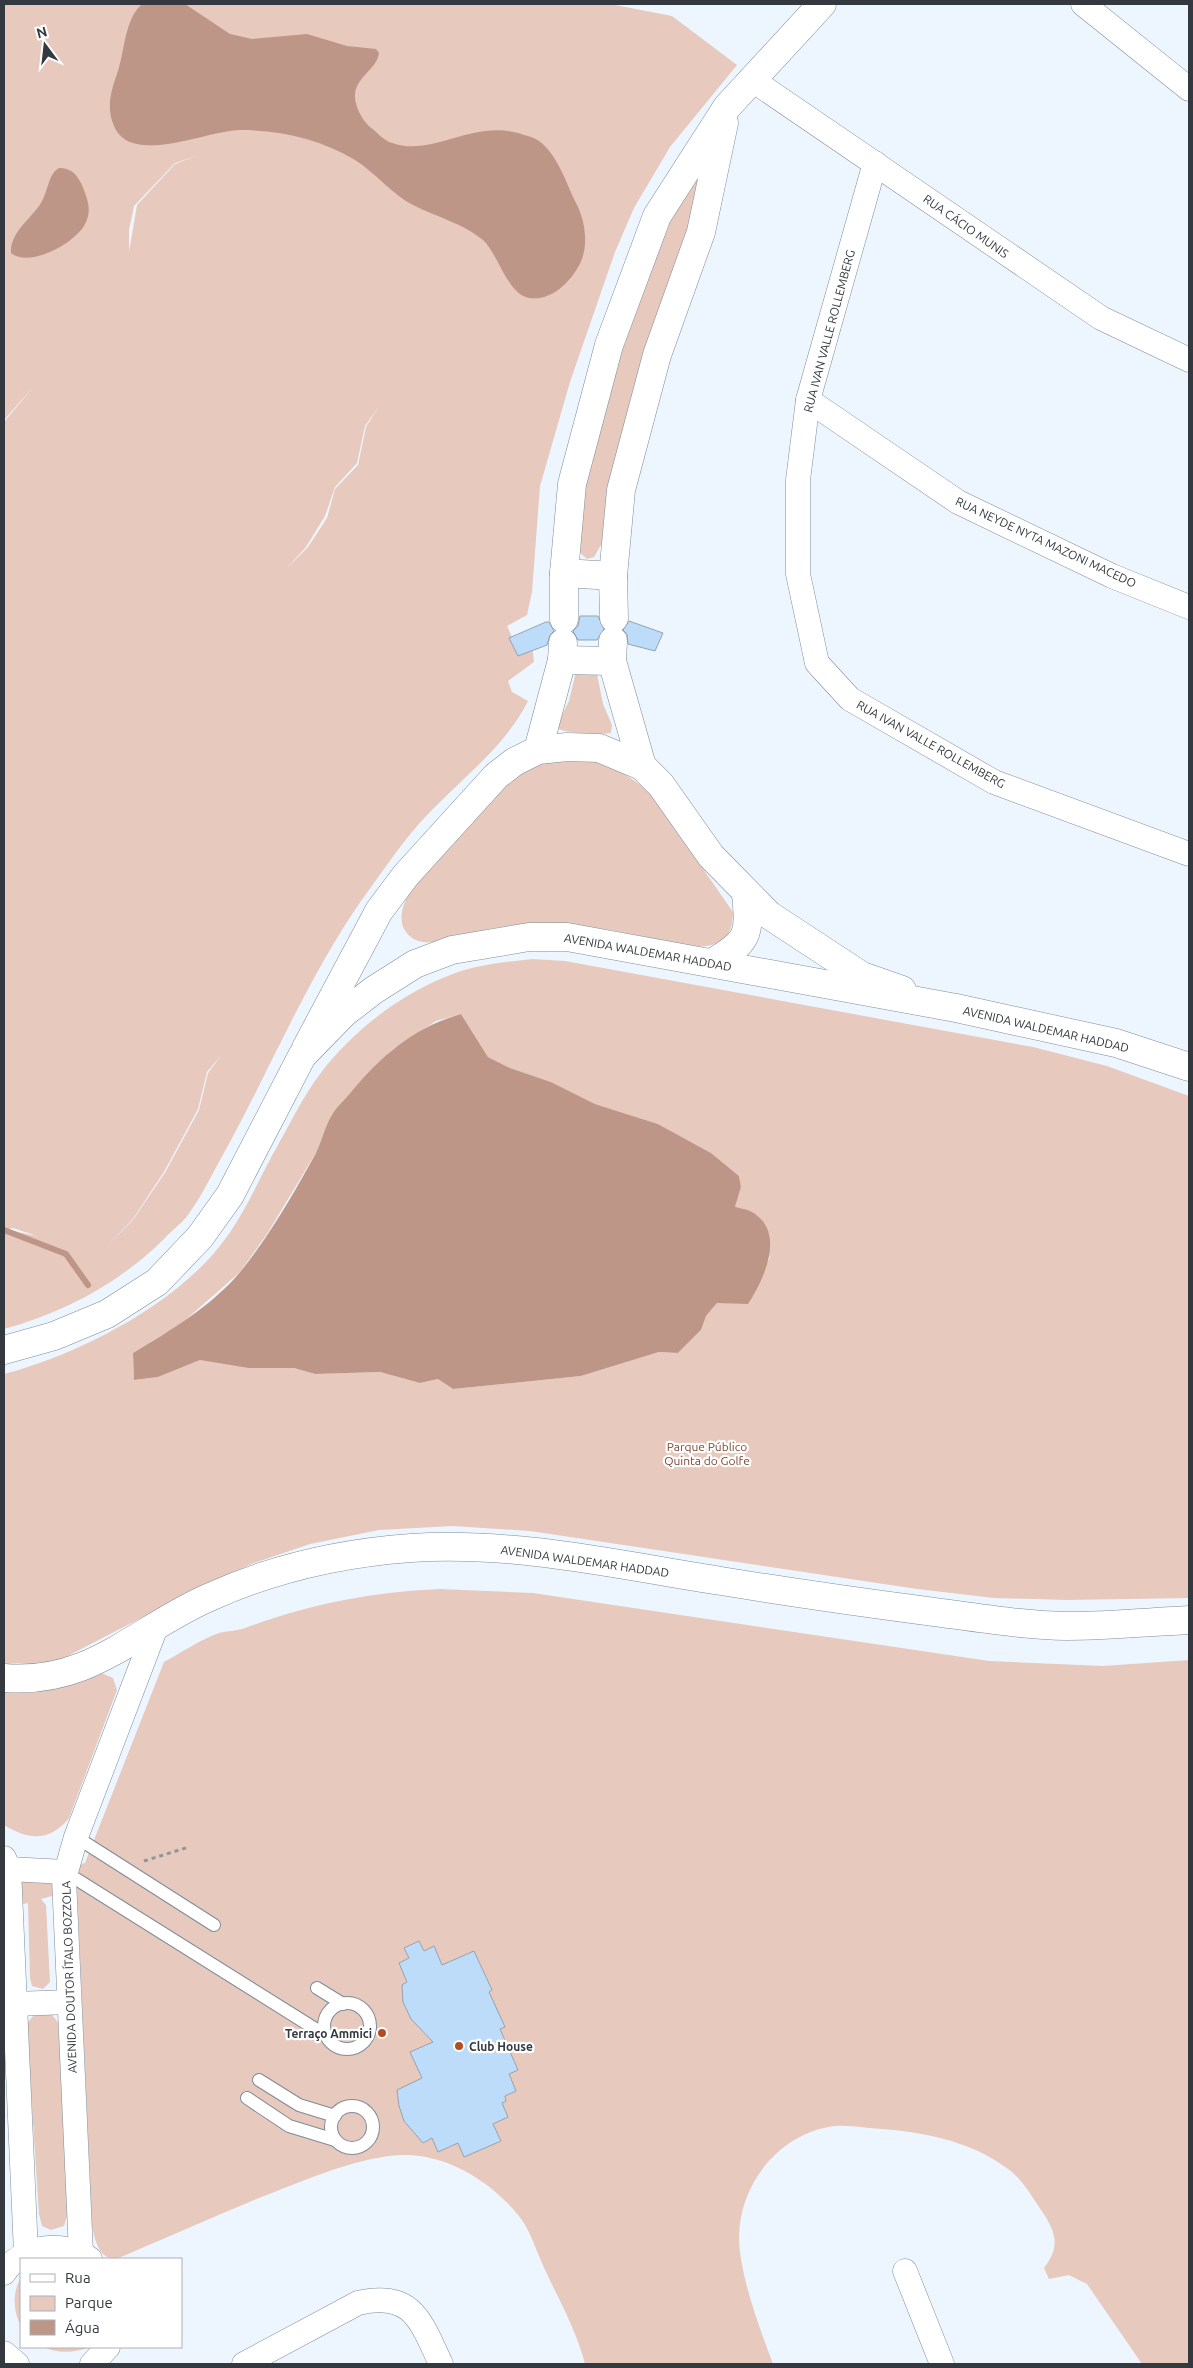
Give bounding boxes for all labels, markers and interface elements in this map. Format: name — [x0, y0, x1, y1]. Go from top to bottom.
north arrow — [20, 20, 70, 70]
text: N — [35, 23, 49, 42]
street label: RUA CÁCIO MUNIS — [921, 192, 1011, 260]
street label: RUA IVAN VALLE ROLLEMBERG — [801, 248, 857, 414]
street label: RUA NEYDE NYTA MAZONI MACEDO — [954, 494, 1138, 590]
street label: RUA IVAN VALLE ROLLEMBERG — [854, 698, 1008, 790]
street label: AVENIDA WALDEMAR HADDAD — [563, 931, 733, 973]
street label: AVENIDA WALDEMAR HADDAD — [962, 1004, 1130, 1054]
park label: Parque Público Quinta do Golfe — [664, 1440, 750, 1467]
street label: AVENIDA WALDEMAR HADDAD — [500, 1543, 670, 1579]
street label: AVENIDA DOUTOR ÍTALO BOZZOLA — [59, 1880, 79, 2073]
place label: Terraço Ammici — [285, 2027, 372, 2042]
marker: Terraço Ammici — [376, 2027, 388, 2039]
marker: Club House — [453, 2040, 465, 2052]
place label: Club House — [469, 2040, 533, 2053]
legend — [20, 2258, 182, 2348]
text: Rua — [65, 2269, 91, 2286]
text: Parque — [65, 2294, 113, 2311]
text: Água — [65, 2319, 100, 2336]

